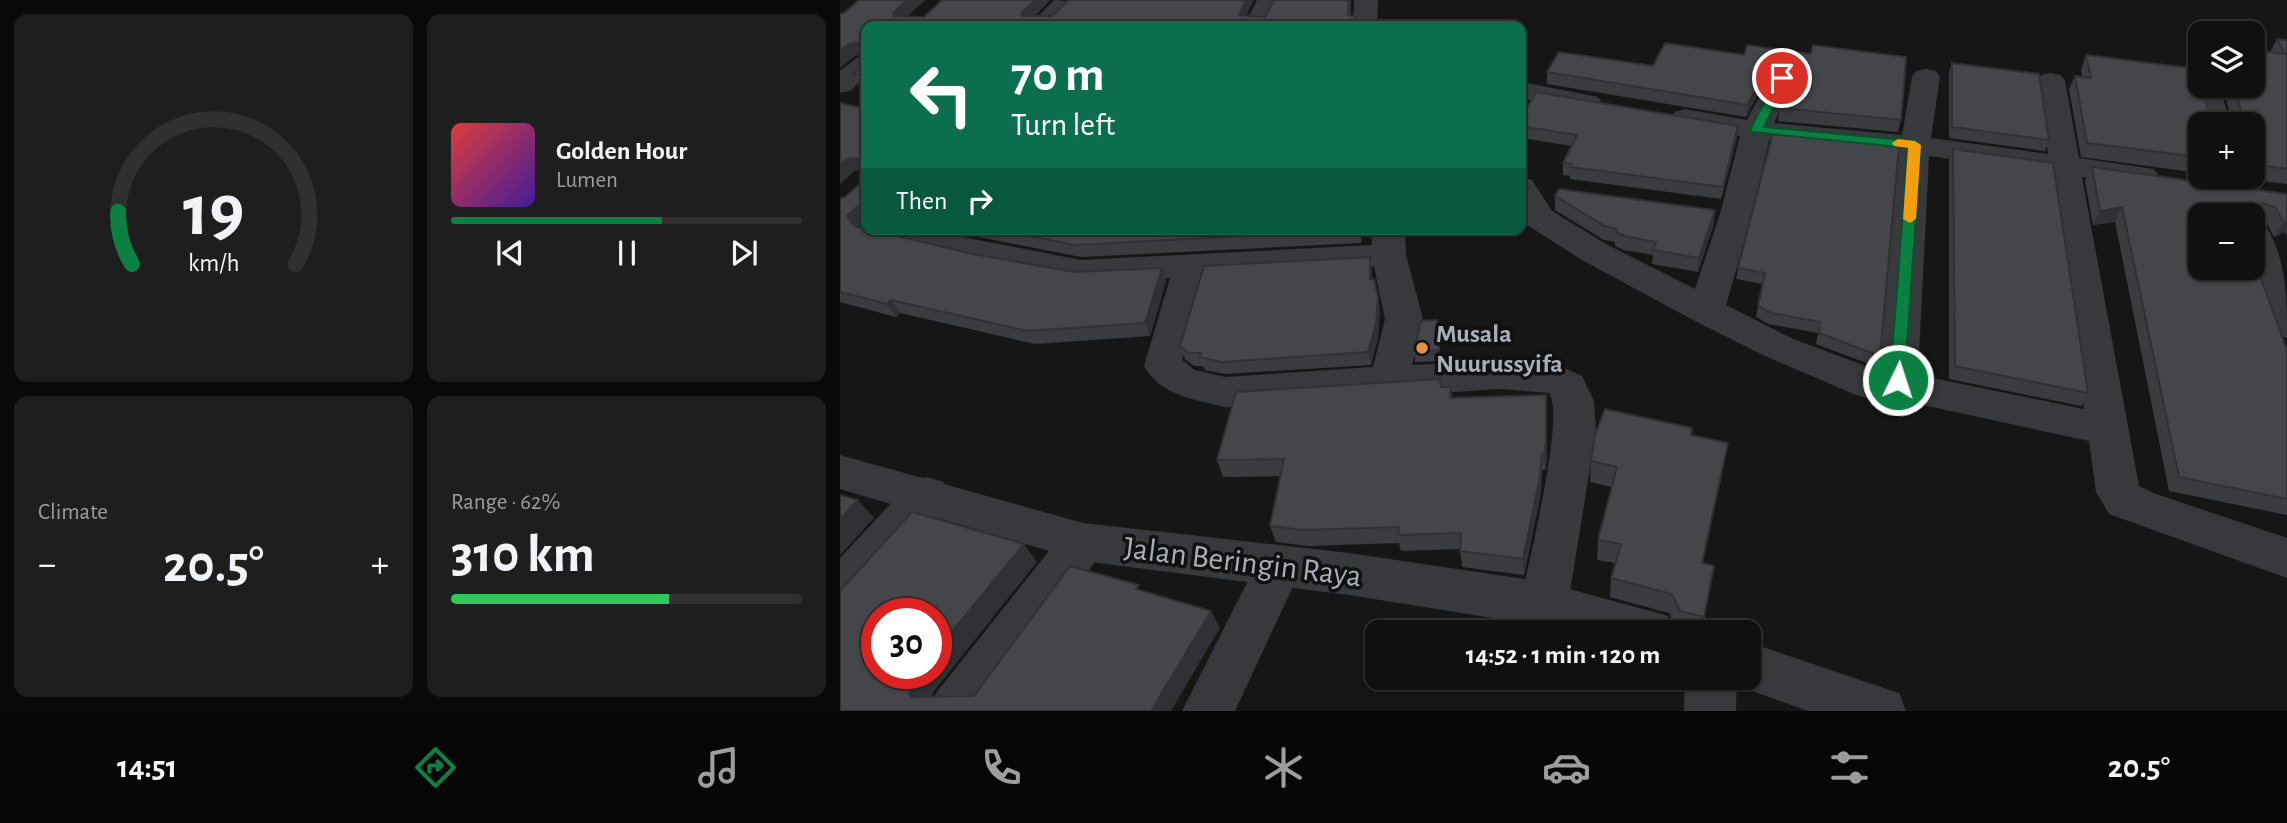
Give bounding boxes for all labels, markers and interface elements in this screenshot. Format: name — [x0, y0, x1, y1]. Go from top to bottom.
map controls — [2188, 21, 2265, 280]
button: layers — [2188, 21, 2265, 98]
pin — [1752, 48, 1812, 108]
icon: left — [896, 49, 987, 140]
text: 70 m — [1011, 51, 1105, 100]
icon: arrive — [1763, 59, 1801, 97]
text: Turn left — [1011, 109, 1115, 141]
button: + — [2188, 112, 2265, 189]
text: Golden Hour — [556, 138, 687, 164]
text: Lumen — [556, 169, 618, 192]
text: 19 — [183, 176, 244, 249]
icon: right — [961, 182, 999, 220]
text: Then — [896, 188, 947, 214]
button: − — [2188, 203, 2265, 280]
icon: previous — [491, 234, 529, 272]
icon: pause — [608, 234, 646, 272]
icon: next — [725, 234, 763, 272]
text: km/h — [188, 251, 239, 276]
place label: Musala Nuurussyifa — [1436, 321, 1563, 377]
marker: Musala Nuurussyifa — [1414, 340, 1430, 356]
position arrow — [1861, 343, 1935, 417]
text: Range · 62% — [451, 491, 560, 514]
text: Climate — [38, 501, 108, 524]
text: 310 km — [451, 529, 595, 581]
street label: Jalan Beringin Raya — [1122, 532, 1363, 592]
text: 20.5° — [163, 539, 264, 591]
text: − — [38, 546, 56, 584]
text: + — [371, 546, 389, 584]
speed limit sign: 30 — [861, 598, 952, 689]
text: 14:52 · 1 min · 120 m — [1466, 642, 1660, 668]
icon: directions — [411, 743, 460, 792]
icon: music — [694, 743, 743, 792]
icon: phone — [977, 743, 1026, 792]
icon: climate — [1259, 743, 1308, 792]
icon: car — [1542, 743, 1591, 792]
icon: filters — [1825, 743, 1874, 792]
text: 14:51 — [117, 751, 177, 783]
text: 20.5° — [2108, 751, 2170, 783]

